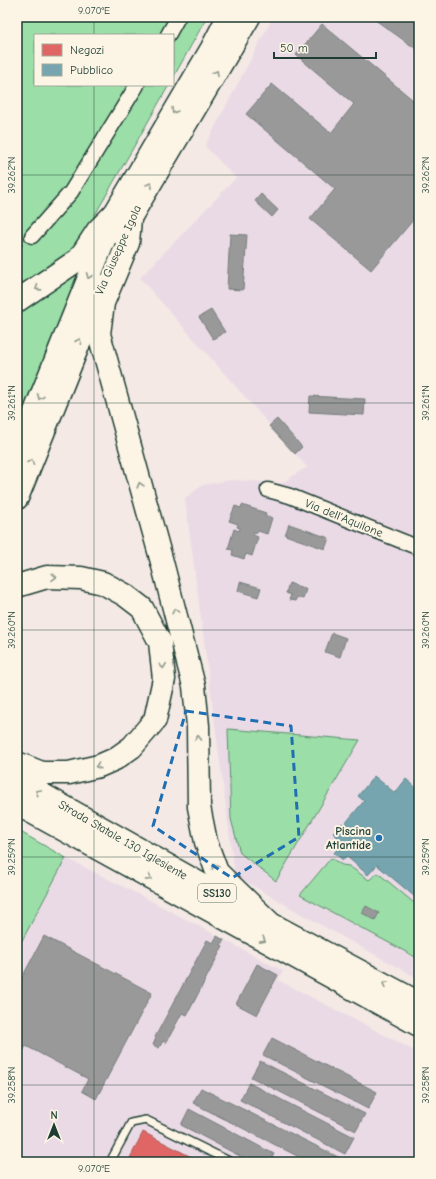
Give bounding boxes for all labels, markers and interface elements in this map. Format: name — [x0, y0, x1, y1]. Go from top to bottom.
text: 9.070°E — [78, 5, 110, 17]
legend — [34, 34, 174, 86]
scale bar — [274, 34, 376, 60]
text: 50 m — [280, 41, 308, 55]
text: Negozi — [70, 43, 104, 57]
text: Pubblico — [70, 63, 113, 77]
one-way arrow — [212, 70, 219, 77]
one-way arrow — [171, 107, 178, 114]
text: 39.262°N — [6, 157, 18, 193]
text: 39.262°N — [420, 157, 432, 193]
one-way arrow — [145, 182, 153, 189]
street label: Via Giuseppe Igola — [92, 203, 144, 297]
one-way arrow — [85, 273, 93, 280]
one-way arrow — [35, 283, 42, 291]
one-way arrow — [75, 337, 83, 344]
text: 39.261°N — [6, 385, 18, 421]
text: 39.261°N — [420, 385, 432, 421]
one-way arrow — [37, 393, 45, 400]
one-way arrow — [27, 458, 35, 465]
one-way arrow — [136, 482, 145, 489]
street label: Via dell'Aquilone — [303, 496, 385, 540]
one-way arrow — [51, 573, 57, 581]
one-way arrow — [171, 608, 179, 614]
text: 39.260°N — [6, 611, 18, 649]
text: 39.260°N — [420, 611, 432, 649]
one-way arrow — [158, 663, 167, 669]
one-way arrow — [194, 735, 202, 741]
one-way arrow — [95, 761, 102, 770]
one-way arrow — [35, 790, 43, 797]
street label: Strada Statale 130 Iglesiente — [56, 797, 190, 883]
place label: Piscina Atlantide — [326, 824, 371, 852]
marker: Piscina Atlantide — [374, 833, 384, 843]
text: 39.259°N — [6, 839, 18, 875]
text: 39.259°N — [420, 839, 432, 875]
one-way arrow — [212, 862, 220, 869]
one-way arrow — [145, 873, 152, 880]
road number: SS130 — [198, 884, 236, 902]
one-way arrow — [259, 935, 266, 942]
one-way arrow — [381, 982, 389, 989]
text: 39.258°N — [6, 1067, 18, 1103]
text: 39.258°N — [420, 1067, 432, 1103]
north arrow — [34, 1105, 74, 1145]
text: N — [50, 1109, 58, 1122]
text: 9.070°E — [78, 1163, 110, 1175]

